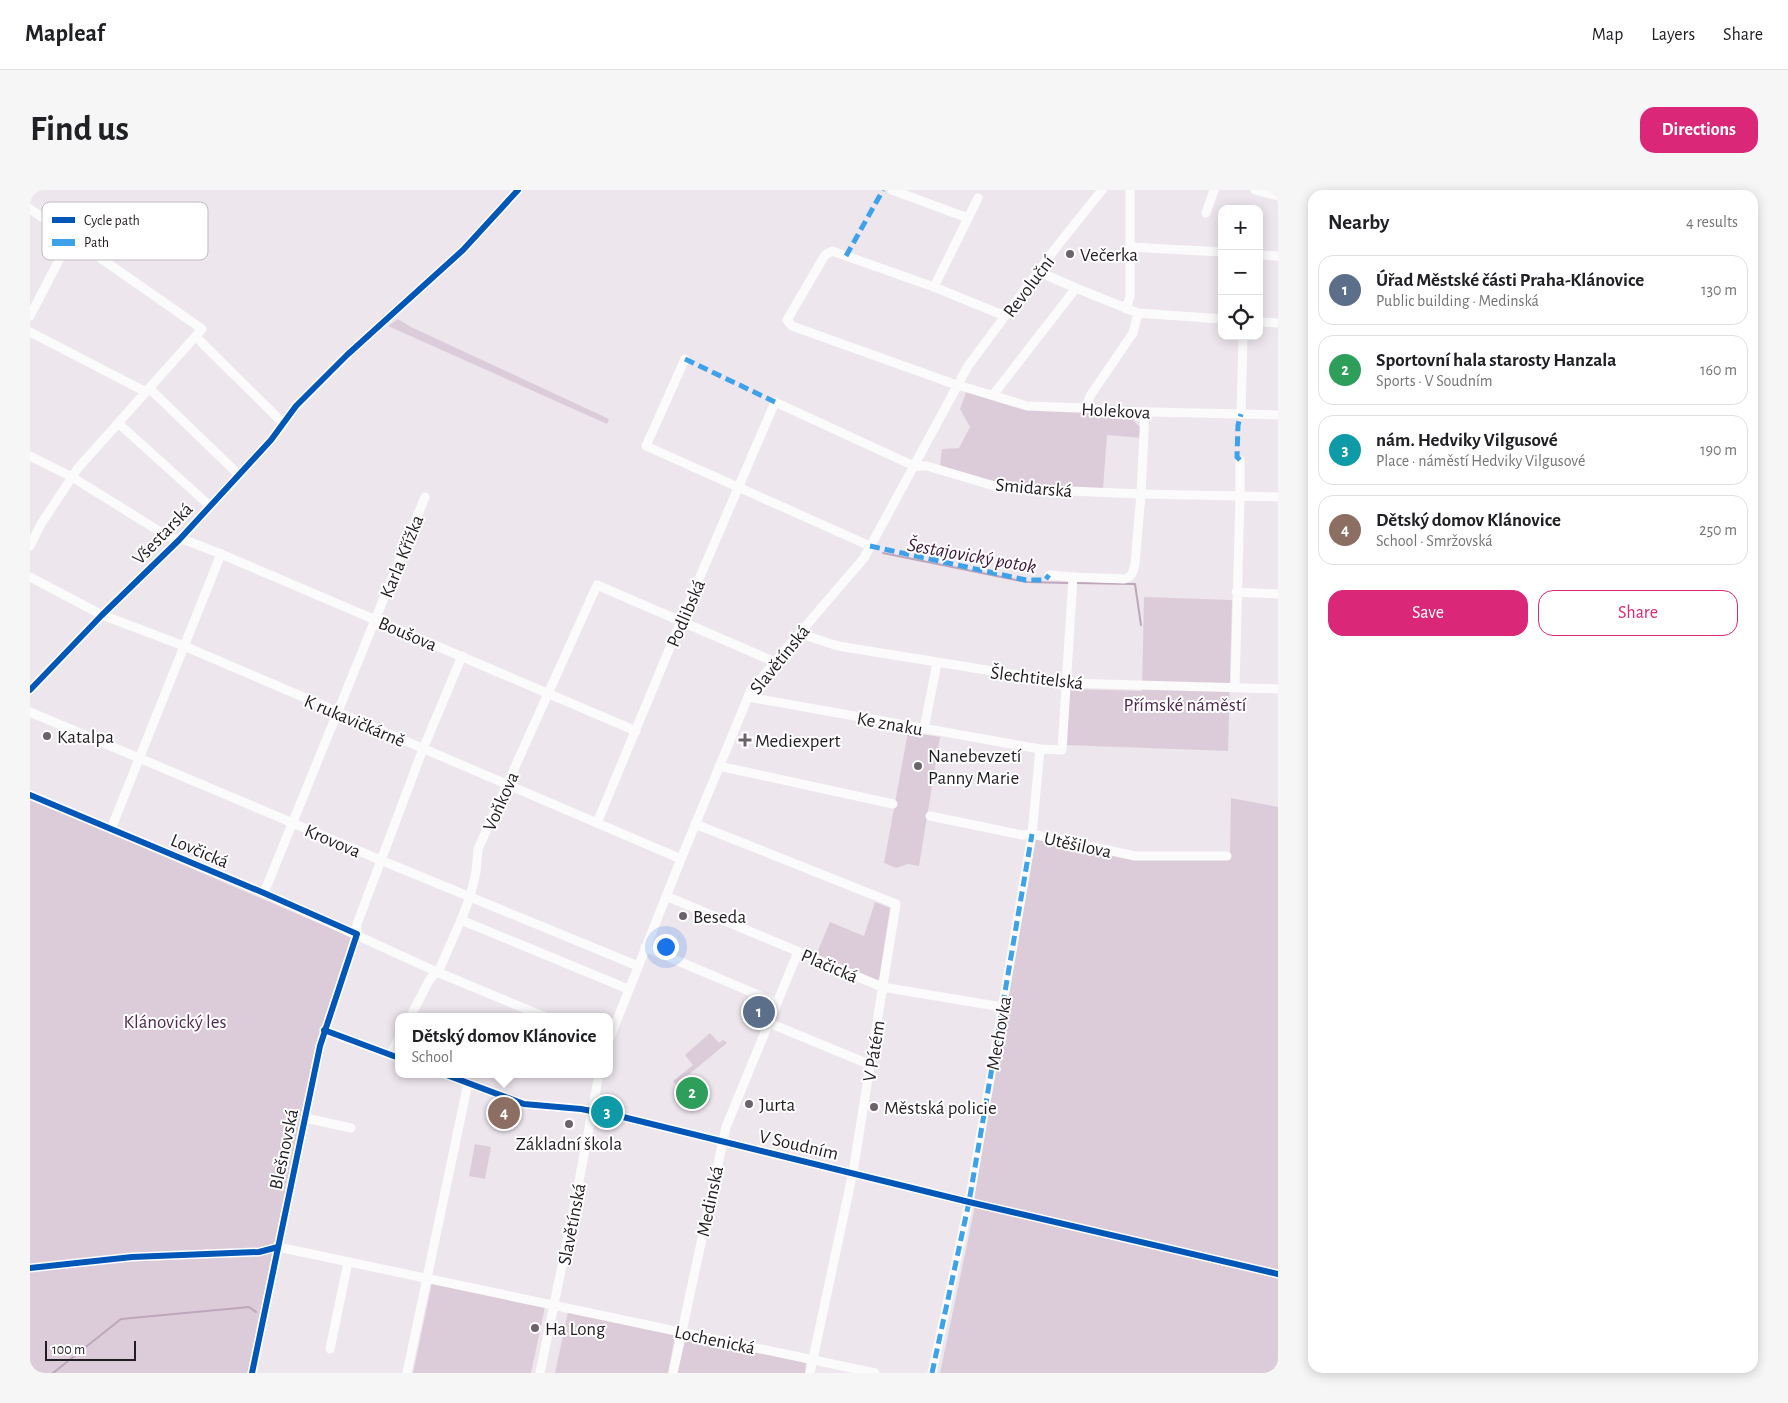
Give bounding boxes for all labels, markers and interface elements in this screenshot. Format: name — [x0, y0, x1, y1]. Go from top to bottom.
text: Mapleaf — [25, 22, 105, 46]
text: Map — [1592, 26, 1623, 44]
text: Layers — [1651, 26, 1695, 44]
text: Share — [1723, 26, 1763, 44]
button: Directions — [1640, 107, 1758, 153]
text: Find us — [30, 112, 129, 147]
legend — [42, 202, 208, 260]
map controls — [1218, 205, 1263, 340]
button: + — [1218, 205, 1263, 250]
text: Nearby — [1328, 212, 1389, 233]
text: Cycle path — [84, 214, 140, 228]
text: 4 results — [1686, 214, 1738, 230]
text: Path — [84, 236, 109, 250]
place label: Večerka — [1080, 246, 1138, 265]
marker: Večerka — [1064, 248, 1076, 260]
button: − — [1218, 250, 1263, 295]
street label: Revoluční — [1000, 252, 1059, 321]
text: Úřad Městské části Praha-Klánovice — [1376, 271, 1644, 290]
text: 1 — [1342, 282, 1348, 298]
text: 130 m — [1701, 282, 1737, 298]
text: Public building · Medinská — [1376, 293, 1539, 309]
button: locate — [1218, 295, 1263, 340]
text: Sportovní hala starosty Hanzala — [1376, 351, 1616, 370]
text: 2 — [1341, 362, 1349, 378]
text: 160 m — [1700, 362, 1737, 378]
text: Sports · V Soudním — [1376, 373, 1493, 389]
street label: Holekova — [1081, 400, 1151, 423]
text: nám. Hedviky Vilgusové — [1376, 431, 1558, 450]
text: 3 — [1342, 442, 1348, 458]
text: 190 m — [1700, 442, 1737, 458]
text: Place · náměstí Hedviky Vilgusové — [1376, 453, 1585, 469]
street label: Smidarská — [995, 476, 1073, 501]
street label: Všestarská — [129, 499, 197, 569]
text: Dětský domov Klánovice — [1376, 511, 1561, 530]
street label: Karla Křížka — [377, 512, 428, 601]
text: 4 — [1341, 522, 1349, 538]
text: 250 m — [1699, 522, 1737, 538]
text: School · Smržovská — [1376, 533, 1493, 549]
water label: Šestajovický potok — [906, 534, 1038, 577]
street label: Podlibská — [664, 577, 709, 650]
button: Save — [1328, 590, 1528, 636]
button: Share — [1538, 590, 1738, 636]
street label: Boušova — [375, 614, 440, 655]
street label: Slavětínská — [747, 622, 814, 698]
street label: Šlechtitelská — [989, 661, 1085, 694]
street label: K rukavičkárně — [301, 692, 408, 751]
park label: Přímské náměstí — [1124, 696, 1247, 715]
street label: Ke znaku — [855, 709, 924, 740]
place label: Katalpa — [57, 728, 114, 747]
marker: Katalpa — [41, 730, 53, 742]
place label: Mediexpert — [755, 732, 840, 751]
marker: Mediexpert — [739, 734, 751, 746]
place label: Nanebevzetí Panny Marie — [928, 747, 1022, 788]
marker: Nanebevzetí Panny Marie — [912, 760, 924, 772]
street label: Voňkova — [480, 769, 523, 834]
street label: Krovova — [302, 821, 363, 862]
street label: Utěšilova — [1042, 829, 1113, 862]
street label: Lovčická — [168, 831, 231, 872]
place label: Beseda — [693, 908, 746, 927]
marker: Beseda — [677, 910, 689, 922]
your location — [653, 934, 679, 960]
street label: Plačická — [798, 946, 861, 987]
pin: 1 — [743, 993, 775, 1031]
street label: Mechovka — [984, 995, 1015, 1072]
park label: Klánovický les — [124, 1013, 226, 1032]
popup — [395, 1013, 613, 1078]
street label: V Pátém — [860, 1019, 889, 1083]
text: Dětský domov Klánovice — [412, 1027, 596, 1046]
text: School — [412, 1049, 453, 1065]
pin: 2 — [676, 1074, 708, 1112]
pin: 3 — [591, 1093, 623, 1131]
pin: 4 — [488, 1094, 520, 1132]
place label: Jurta — [759, 1096, 795, 1115]
marker: Jurta — [743, 1098, 755, 1110]
place label: Městská policie — [884, 1099, 997, 1118]
marker: Městská policie — [868, 1101, 880, 1113]
street label: Blešnovská — [267, 1107, 302, 1191]
marker: Základní škola — [563, 1118, 575, 1130]
street label: V Soudním — [757, 1127, 840, 1164]
place label: Základní škola — [516, 1135, 622, 1154]
street label: Medinská — [694, 1164, 727, 1238]
street label: Slavětínská — [555, 1181, 590, 1267]
place label: Ha Long — [545, 1320, 606, 1339]
marker: Ha Long — [529, 1322, 541, 1334]
street label: Lochenická — [673, 1323, 757, 1358]
scale bar — [45, 1338, 136, 1361]
text: 100 m — [52, 1343, 85, 1357]

